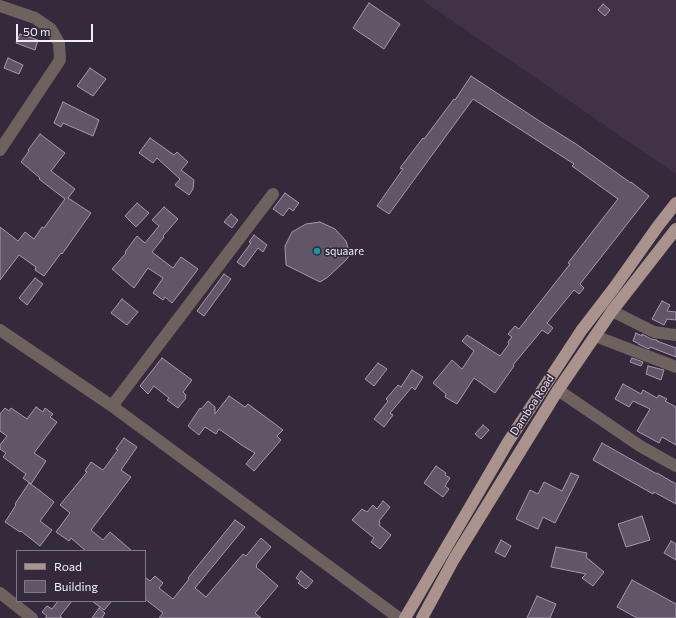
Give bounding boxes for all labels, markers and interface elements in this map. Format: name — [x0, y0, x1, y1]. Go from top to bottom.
scale bar — [18, 16, 95, 42]
text: 50 m — [23, 24, 51, 38]
place label: squaare — [325, 244, 364, 258]
marker: squaare — [312, 246, 322, 256]
street label: Damboa Road — [507, 372, 557, 438]
legend — [16, 550, 146, 602]
text: Road — [54, 559, 82, 573]
text: Building — [54, 579, 98, 593]

